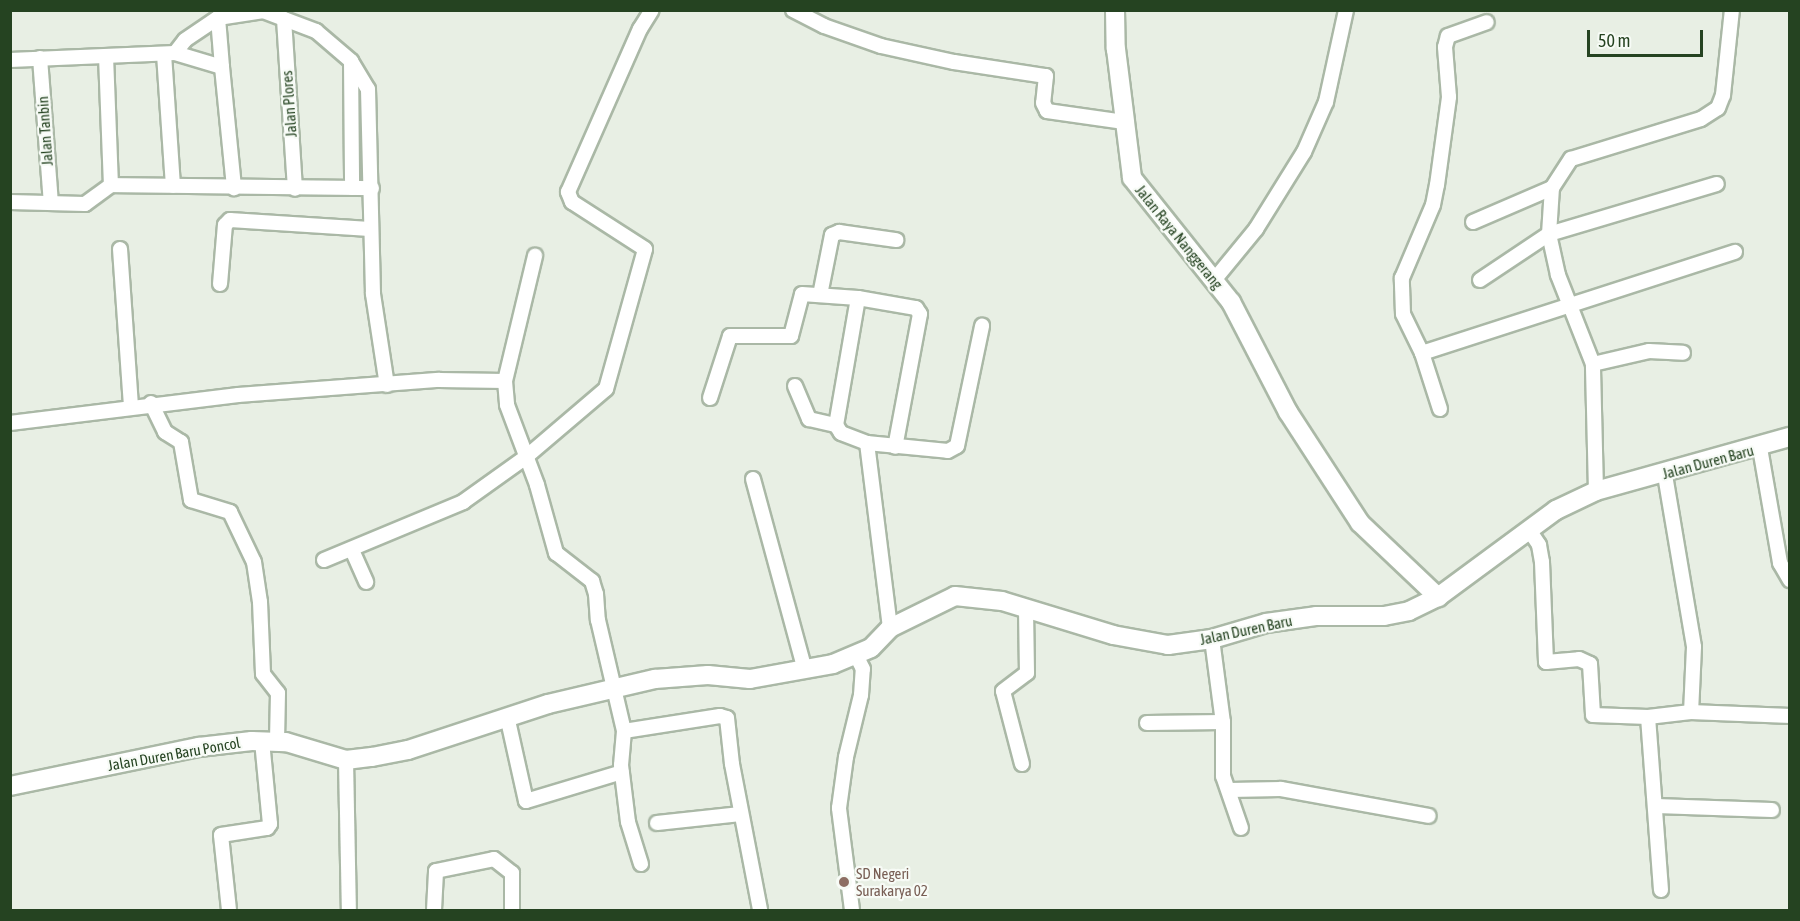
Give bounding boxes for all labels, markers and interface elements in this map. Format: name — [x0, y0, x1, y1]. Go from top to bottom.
scale bar — [1590, 18, 1706, 56]
text: 50 m — [1598, 30, 1630, 51]
street label: Jalan Plores — [278, 70, 300, 138]
street label: Jalan Tanbin — [34, 96, 56, 166]
street label: Jalan Raya Nanggerang — [1132, 181, 1226, 293]
street label: Jalan Duren Baru — [1660, 441, 1756, 483]
street label: Jalan Duren Baru — [1198, 611, 1294, 649]
street label: Jalan Duren Baru Poncol — [106, 733, 242, 775]
place label: SD Negeri Surakarya 02 — [856, 864, 928, 899]
marker: SD Negeri Surakarya 02 — [837, 875, 851, 889]

